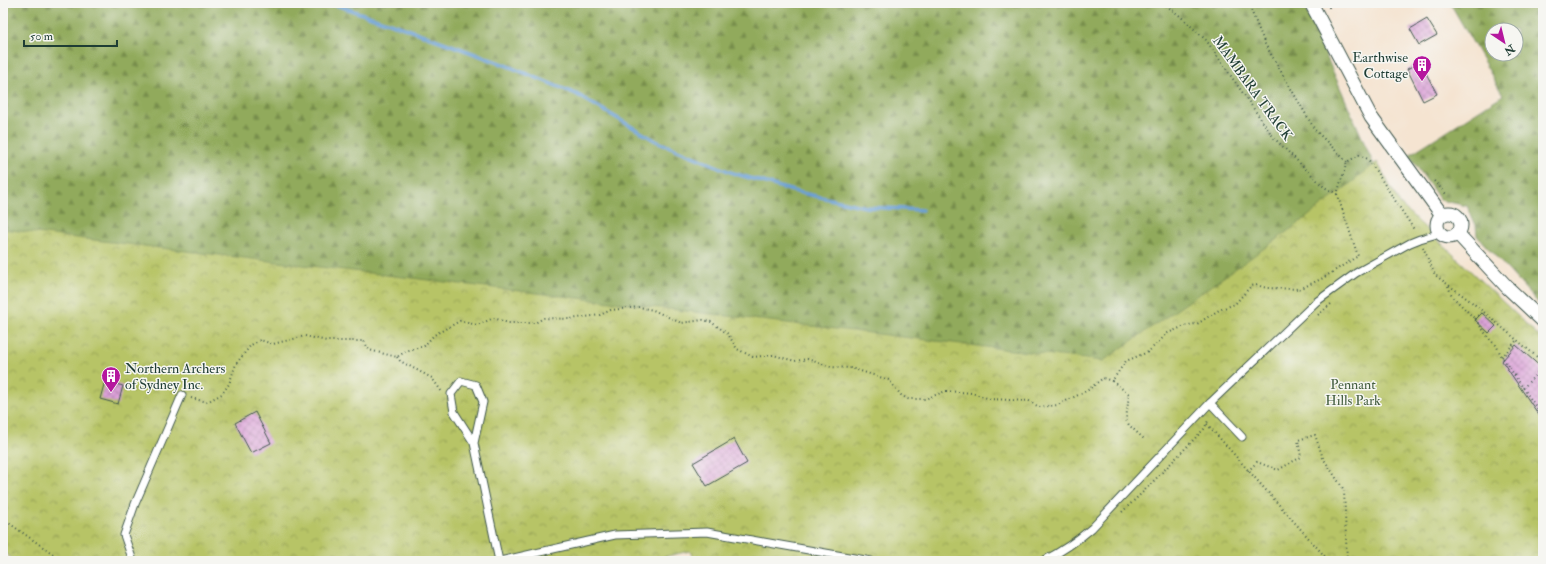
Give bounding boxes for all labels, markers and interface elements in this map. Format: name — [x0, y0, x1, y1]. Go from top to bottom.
scale bar — [24, 22, 117, 48]
north arrow — [1484, 22, 1524, 62]
text: 50 m — [30, 29, 54, 44]
street label: MAMBARA TRACK — [1209, 33, 1296, 144]
text: N — [1501, 41, 1518, 59]
place label: Earthwise Cottage — [1352, 49, 1408, 82]
building icon: Earthwise Cottage — [1411, 54, 1433, 82]
place label: Northern Archers of Sydney Inc. — [125, 360, 225, 394]
building icon: Northern Archers of Sydney Inc. — [100, 365, 122, 393]
park label: Pennant Hills Park — [1325, 376, 1381, 409]

